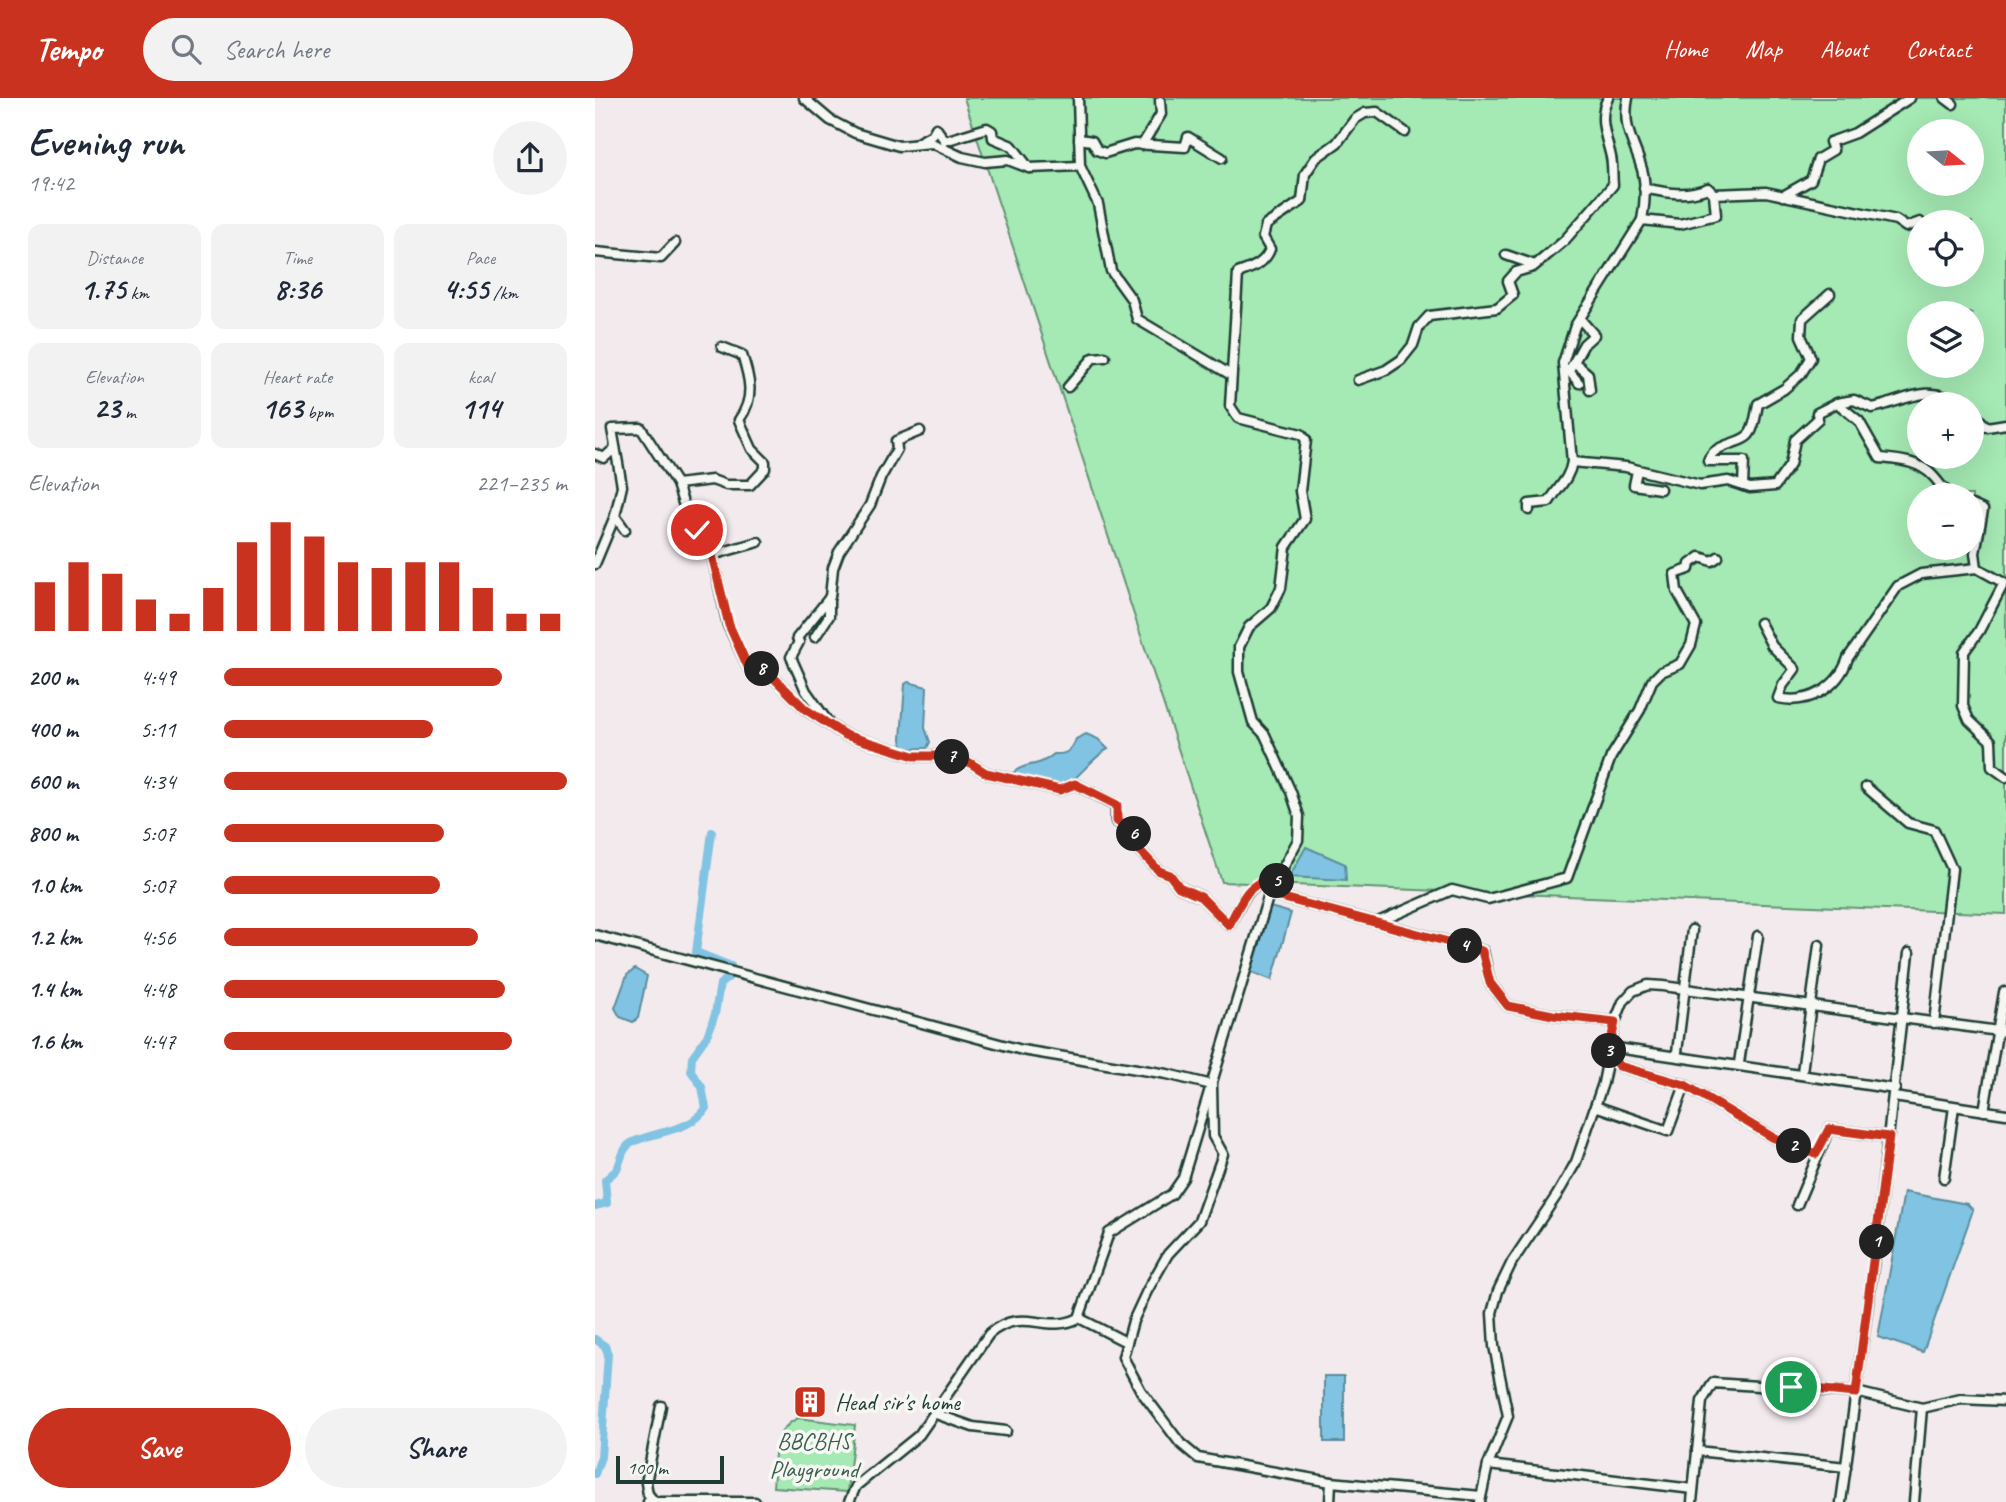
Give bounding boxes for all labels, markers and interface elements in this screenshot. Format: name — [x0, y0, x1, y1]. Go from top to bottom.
search box — [143, 18, 633, 81]
text: Tempo — [35, 28, 101, 70]
icon: search — [167, 30, 205, 68]
text: Search here — [223, 33, 329, 66]
text: Home — [1664, 34, 1707, 64]
text: Map — [1745, 34, 1782, 64]
text: About — [1820, 34, 1868, 64]
text: Contact — [1906, 34, 1971, 64]
text: Evening run — [28, 119, 184, 166]
north arrow — [1907, 119, 1985, 196]
map controls — [1907, 119, 1984, 560]
button: share — [493, 121, 567, 195]
text: 19:42 — [28, 169, 74, 198]
button: locate — [1907, 210, 1984, 287]
text: Distance — [86, 246, 143, 270]
text: Time — [283, 246, 312, 270]
text: Pace — [466, 246, 495, 270]
text: 1.75 — [80, 270, 126, 308]
text: 8:36 — [274, 270, 321, 308]
text: 4:55 — [443, 270, 489, 308]
text: km — [126, 281, 149, 305]
text: /km — [489, 281, 518, 305]
button: layers — [1907, 301, 1984, 378]
text: Elevation — [85, 365, 144, 389]
text: Heart rate — [263, 365, 332, 389]
text: kcal — [468, 365, 493, 389]
text: 23 — [93, 389, 120, 427]
text: 163 — [262, 389, 303, 427]
text: 114 — [460, 389, 501, 427]
button: + — [1907, 392, 1984, 469]
text: m — [120, 400, 136, 424]
text: bpm — [303, 400, 333, 424]
text: Elevation — [28, 469, 99, 498]
text: 221–235 m — [476, 469, 567, 498]
button: − — [1907, 483, 1984, 560]
pin — [667, 500, 727, 560]
icon: check — [678, 511, 716, 549]
pin: 8 — [745, 652, 779, 686]
text: 8 — [757, 656, 766, 680]
text: 200 m — [28, 663, 78, 692]
text: 4:49 — [140, 663, 176, 692]
text: 400 m — [28, 715, 78, 744]
text: 5:11 — [140, 715, 176, 744]
pin: 7 — [935, 740, 969, 774]
text: 7 — [947, 744, 956, 768]
text: 600 m — [28, 767, 78, 796]
text: 4:34 — [140, 767, 176, 796]
pin: 6 — [1117, 816, 1151, 852]
text: 800 m — [28, 819, 78, 848]
text: 5:07 — [140, 819, 176, 848]
text: 6 — [1129, 821, 1138, 845]
pin: 5 — [1259, 864, 1295, 898]
text: 5 — [1272, 868, 1281, 892]
text: 1.0 km — [28, 871, 82, 900]
text: 5:07 — [140, 871, 176, 900]
text: 1.2 km — [28, 923, 82, 952]
text: 4:56 — [140, 923, 176, 952]
pin: 4 — [1447, 928, 1483, 964]
text: 4 — [1460, 933, 1469, 957]
text: 1.4 km — [28, 975, 82, 1004]
text: 4:48 — [140, 975, 176, 1004]
text: 1.6 km — [28, 1027, 82, 1056]
text: 4:47 — [140, 1027, 176, 1056]
pin: 3 — [1591, 1034, 1627, 1068]
text: 3 — [1604, 1038, 1613, 1062]
pin: 2 — [1777, 1128, 1811, 1164]
text: 2 — [1789, 1133, 1798, 1157]
pin: 1 — [1859, 1224, 1895, 1260]
text: 1 — [1872, 1229, 1881, 1253]
pin — [1761, 1357, 1821, 1417]
icon: arrive — [1772, 1368, 1810, 1406]
building icon: Head sir's home — [791, 1383, 829, 1421]
place label: Head sir's home — [835, 1387, 962, 1417]
button: Save — [28, 1408, 291, 1488]
button: Share — [305, 1408, 567, 1488]
park label: BBCBHS Playground — [770, 1426, 862, 1484]
scale bar — [616, 1453, 725, 1485]
text: 100 m — [627, 1456, 668, 1480]

